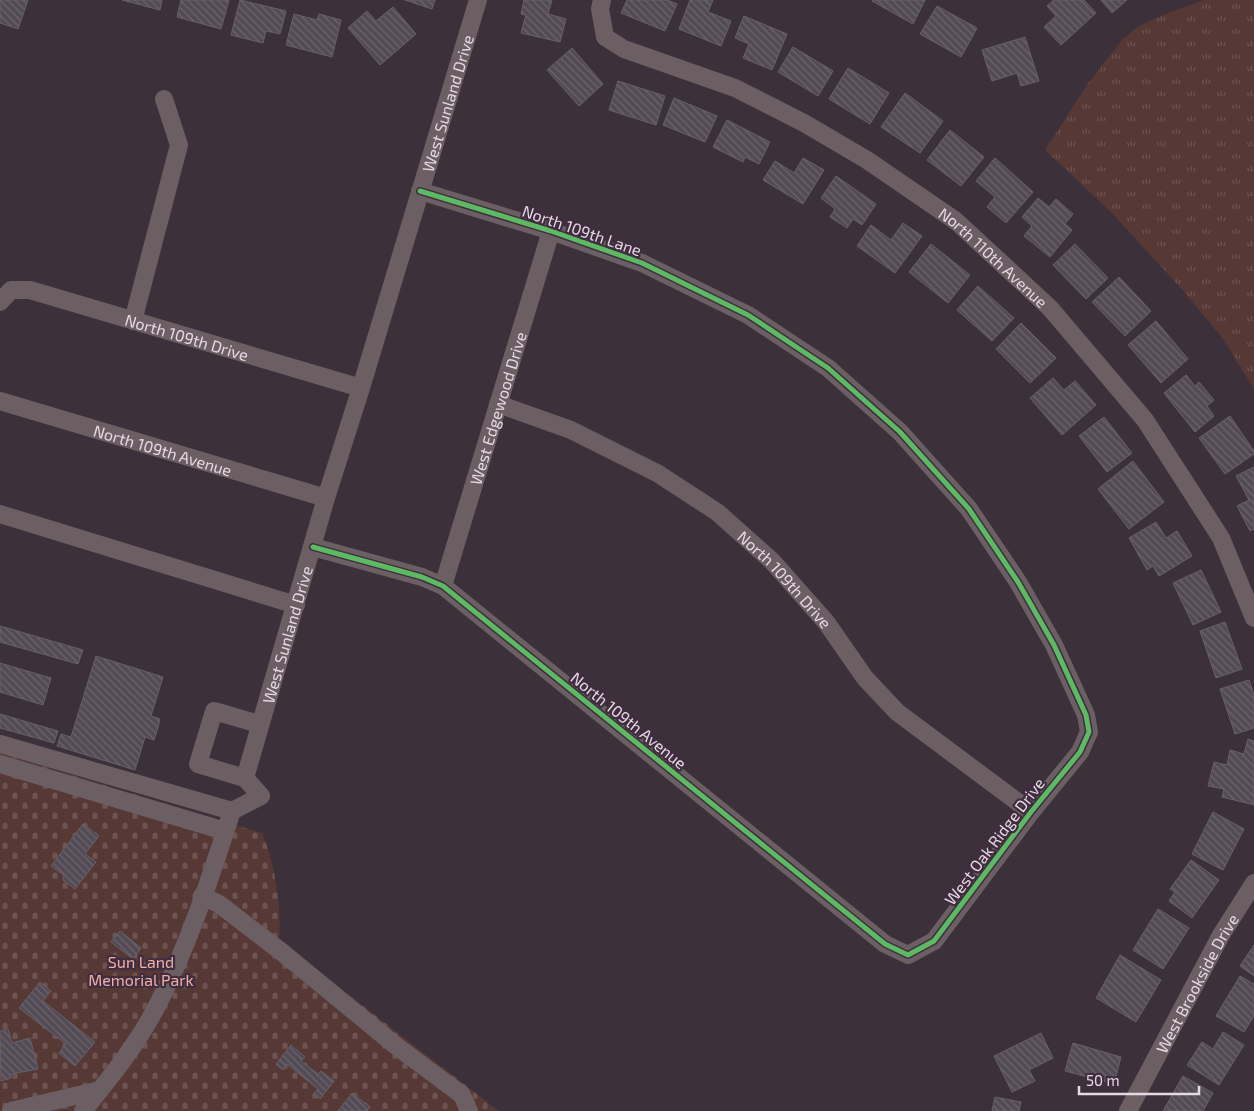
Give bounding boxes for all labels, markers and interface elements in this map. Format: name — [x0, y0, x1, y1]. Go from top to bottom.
street label: West Sunland Drive — [417, 32, 477, 174]
street label: North 109th Lane — [520, 201, 644, 259]
street label: North 110th Avenue — [936, 203, 1052, 311]
street label: North 109th Drive — [123, 309, 251, 364]
street label: West Edgewood Drive — [465, 329, 529, 487]
street label: North 109th Avenue — [92, 420, 234, 479]
street label: North 109th Drive — [734, 526, 836, 631]
street label: West Sunland Drive — [258, 563, 315, 705]
street label: North 109th Avenue — [567, 668, 691, 772]
street label: West Oak Ridge Drive — [940, 774, 1048, 908]
street label: West Brookside Drive — [1151, 910, 1242, 1056]
park label: Sun Land Memorial Park — [88, 952, 194, 989]
scale bar — [1079, 1064, 1199, 1096]
text: 50 m — [1086, 1071, 1120, 1089]

